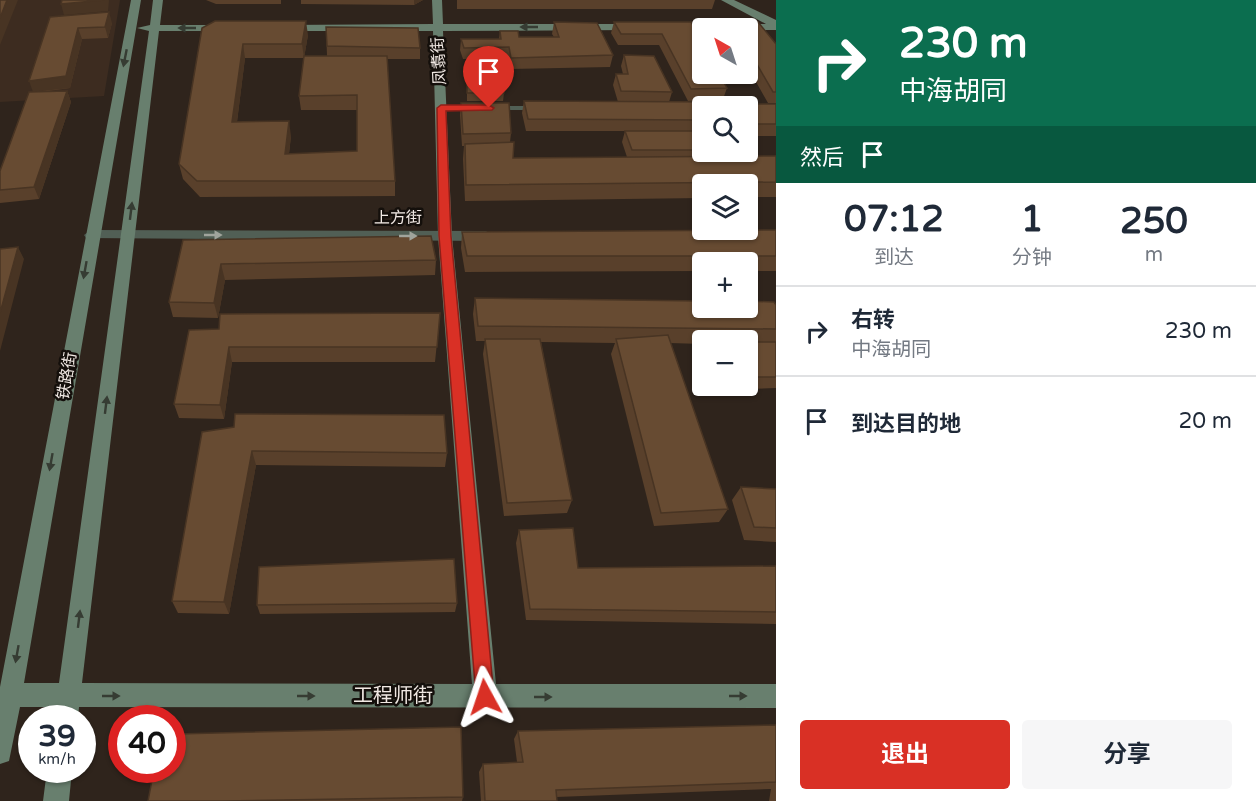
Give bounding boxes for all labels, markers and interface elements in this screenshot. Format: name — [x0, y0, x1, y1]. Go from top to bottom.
north arrow — [692, 18, 758, 84]
map controls — [692, 18, 758, 396]
text: 230 m — [899, 18, 1028, 69]
one-way arrow — [519, 22, 538, 32]
one-way arrow — [177, 23, 196, 33]
icon: right — [800, 24, 878, 102]
street label: 凤翥街 — [428, 37, 450, 85]
pin — [463, 46, 514, 108]
one-way arrow — [120, 48, 129, 67]
icon: arrive — [472, 55, 505, 88]
text: 中海胡同 — [899, 75, 1007, 108]
button: search — [692, 96, 758, 162]
icon: arrive — [856, 138, 889, 171]
text: 然后 — [800, 145, 844, 171]
button: layers — [692, 174, 758, 240]
text: 07:12 — [844, 198, 944, 241]
text: 1 — [1021, 198, 1043, 241]
text: 250 — [1120, 200, 1188, 243]
one-way arrow — [126, 202, 136, 221]
street label: 上方街 — [374, 208, 422, 228]
one-way arrow — [203, 230, 222, 240]
one-way arrow — [398, 231, 417, 241]
text: m — [1145, 243, 1163, 267]
text: 到达 — [874, 246, 914, 270]
text: 分钟 — [1012, 246, 1052, 270]
button: + — [692, 252, 758, 318]
one-way arrow — [80, 260, 89, 279]
text: 右转 — [851, 307, 895, 333]
icon: right — [800, 315, 833, 348]
text: 230 m — [1165, 318, 1232, 344]
button: − — [692, 330, 758, 396]
text: 中海胡同 — [851, 338, 931, 362]
street label: 铁路街 — [53, 351, 81, 401]
one-way arrow — [102, 395, 111, 414]
icon: arrive — [800, 405, 833, 438]
text: 20 m — [1178, 408, 1232, 434]
text: 到达目的地 — [851, 411, 961, 437]
one-way arrow — [46, 453, 55, 472]
one-way arrow — [74, 609, 84, 628]
one-way arrow — [13, 645, 22, 664]
position arrow — [453, 665, 517, 729]
street label: 工程师街 — [353, 684, 433, 708]
one-way arrow — [101, 691, 120, 701]
one-way arrow — [296, 691, 315, 701]
one-way arrow — [728, 691, 747, 701]
one-way arrow — [533, 692, 552, 702]
speed limit sign: 40 — [108, 705, 186, 783]
text: 39 — [38, 718, 76, 755]
button: 退出 — [800, 720, 1010, 789]
button: 分享 — [1022, 720, 1232, 789]
text: km/h — [38, 750, 76, 768]

